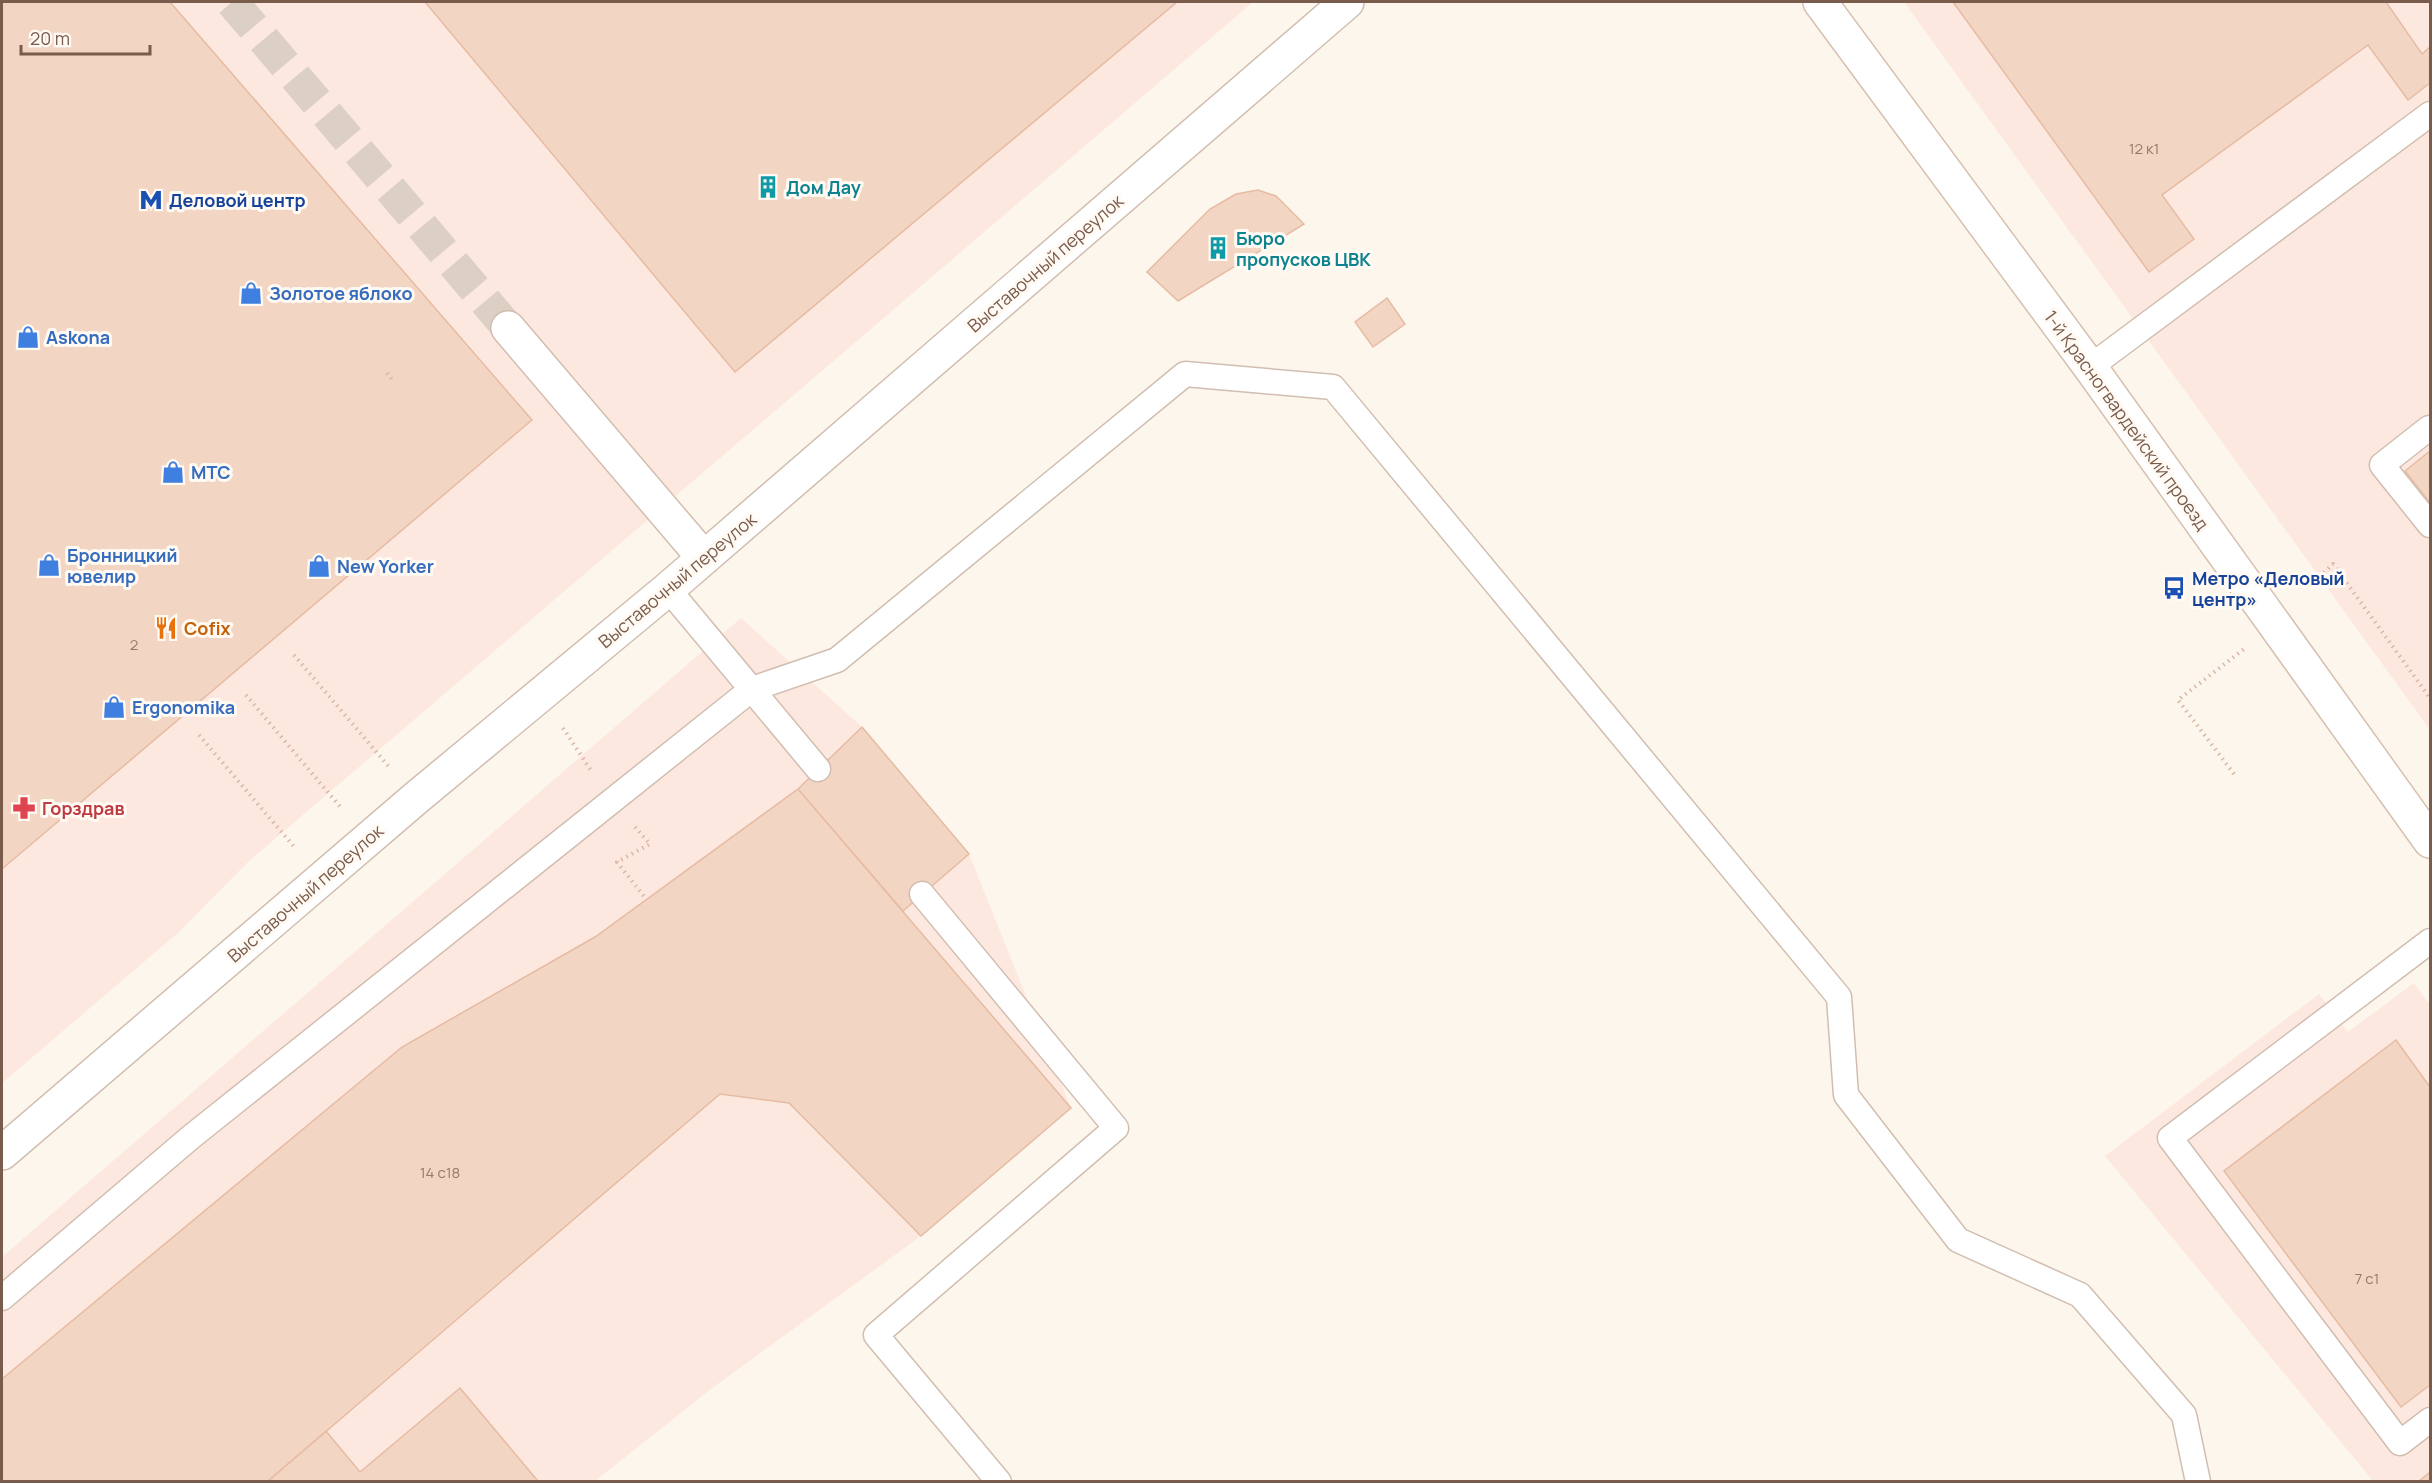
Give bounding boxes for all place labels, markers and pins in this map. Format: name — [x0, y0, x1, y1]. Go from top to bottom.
building icon: Дом Дау — [755, 174, 781, 200]
place label: Дом Дау — [786, 175, 861, 199]
metro station icon: Деловой центр — [138, 187, 164, 213]
place label: Деловой центр — [169, 188, 306, 212]
place label: Бюро пропусков ЦВК — [1236, 226, 1371, 271]
building icon: Бюро пропусков ЦВК — [1205, 235, 1231, 261]
shop icon: Золотое яблоко — [238, 280, 264, 306]
place label: Золотое яблоко — [269, 281, 413, 305]
shop icon: Askona — [15, 324, 41, 350]
place label: Askona — [46, 325, 110, 349]
shop icon: МТС — [160, 459, 186, 485]
place label: МТС — [191, 460, 231, 484]
place label: Бронницкий ювелир — [67, 543, 177, 588]
shop icon: Бронницкий ювелир — [36, 552, 62, 578]
shop icon: New Yorker — [306, 553, 332, 579]
place label: New Yorker — [337, 554, 434, 578]
place label: Метро «Деловый центр» — [2192, 566, 2345, 611]
bus stop icon: Метро «Деловый центр» — [2161, 575, 2187, 601]
restaurant icon: Cofix — [153, 615, 179, 641]
place label: Cofix — [184, 616, 231, 640]
shop icon: Ergonomika — [101, 694, 127, 720]
place label: Ergonomika — [132, 695, 235, 719]
pharmacy icon: Горздрав — [11, 795, 37, 821]
place label: Горздрав — [42, 796, 125, 820]

